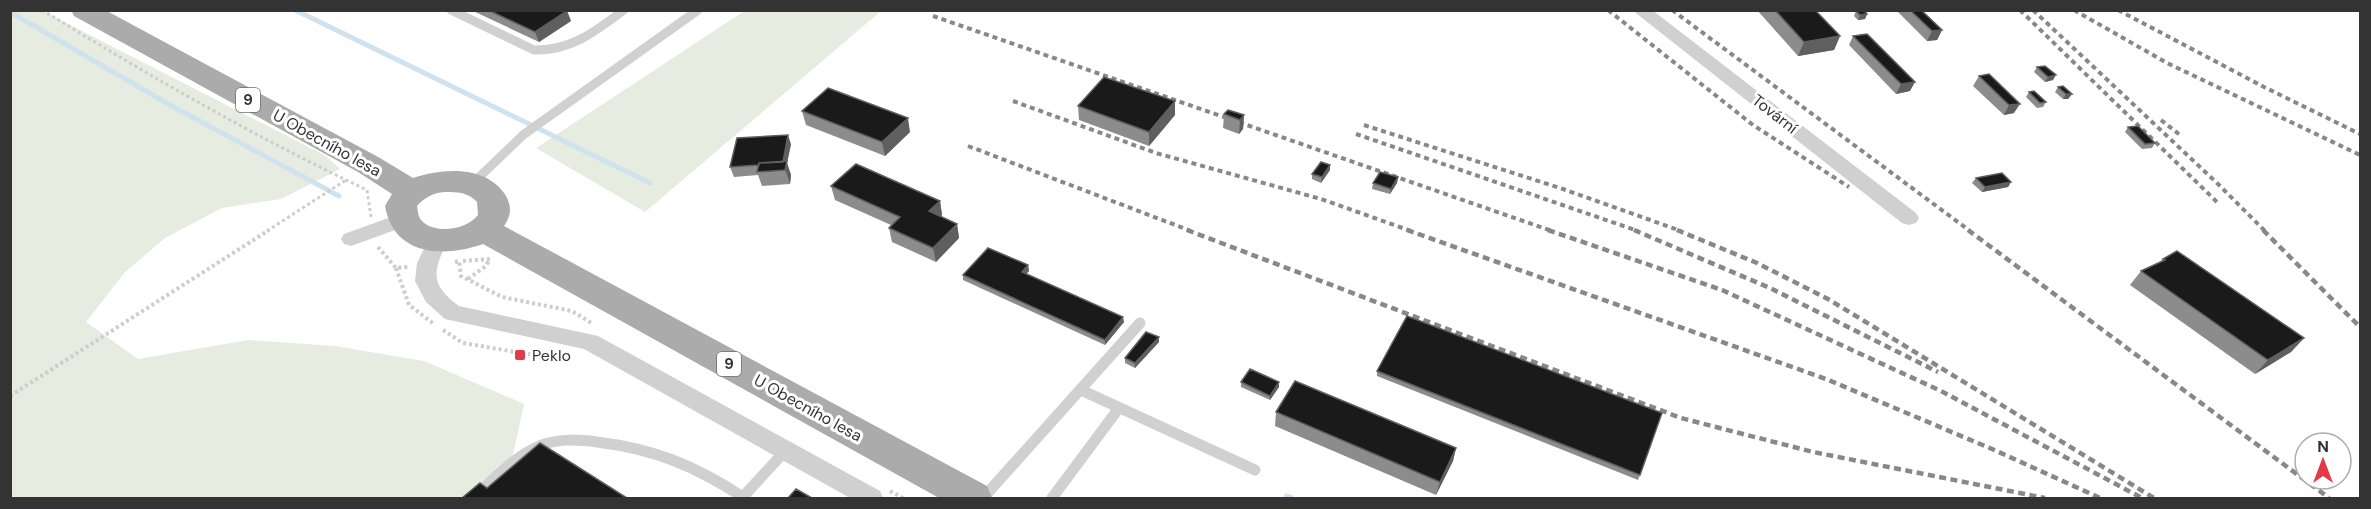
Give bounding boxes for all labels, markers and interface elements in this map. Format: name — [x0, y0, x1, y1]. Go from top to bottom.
road number: 9 — [236, 88, 260, 112]
street label: Tovární — [1748, 90, 1802, 139]
street label: U Obecního lesa — [269, 105, 385, 181]
place label: Peklo — [532, 345, 571, 366]
marker: Peklo — [513, 348, 527, 362]
road number: 9 — [717, 352, 741, 376]
street label: U Obecního lesa — [750, 370, 866, 446]
north arrow — [2293, 431, 2353, 491]
text: N — [2317, 436, 2329, 457]

